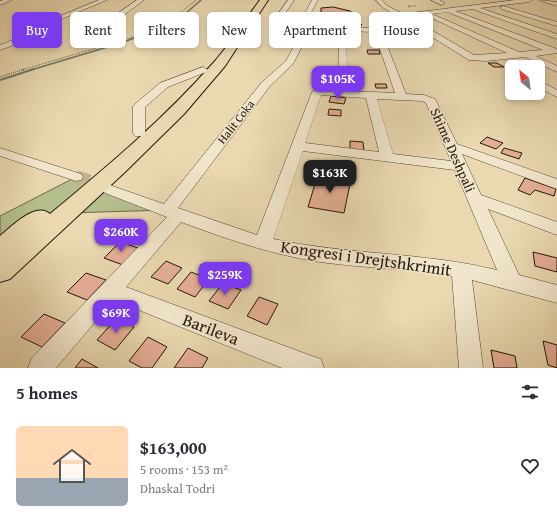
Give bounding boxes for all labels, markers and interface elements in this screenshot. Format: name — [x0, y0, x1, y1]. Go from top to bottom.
chip: Buy — [12, 12, 62, 48]
chip: Rent — [70, 12, 126, 48]
chip: Filters — [134, 12, 199, 48]
chip: New — [207, 12, 261, 48]
chip: Apartment — [269, 12, 361, 48]
chip: House — [369, 12, 433, 48]
north arrow — [505, 60, 545, 100]
map controls — [505, 60, 545, 100]
pin: $105K — [310, 66, 366, 100]
text: $105K — [320, 69, 356, 88]
street label: Halit Coka — [213, 96, 258, 147]
street label: Shime Deshpali — [426, 105, 481, 195]
pin: $163K — [302, 160, 358, 194]
text: $163K — [312, 163, 348, 182]
pin: $260K — [93, 219, 149, 253]
text: $260K — [103, 222, 139, 241]
street label: Kongresi i Drejtshkrimit — [279, 233, 453, 282]
pin: $259K — [197, 262, 253, 296]
text: $259K — [207, 265, 243, 284]
pin: $69K — [92, 300, 140, 334]
text: $69K — [102, 303, 130, 322]
street label: Barileva — [179, 306, 243, 351]
text: 5 homes — [16, 380, 78, 405]
icon: filters — [519, 381, 541, 403]
text: $163,000 — [140, 435, 206, 460]
icon: home — [48, 442, 96, 490]
icon: heart — [519, 455, 541, 477]
text: 5 rooms · 153 m² — [140, 460, 228, 479]
text: Dhaskal Todri — [140, 479, 215, 498]

